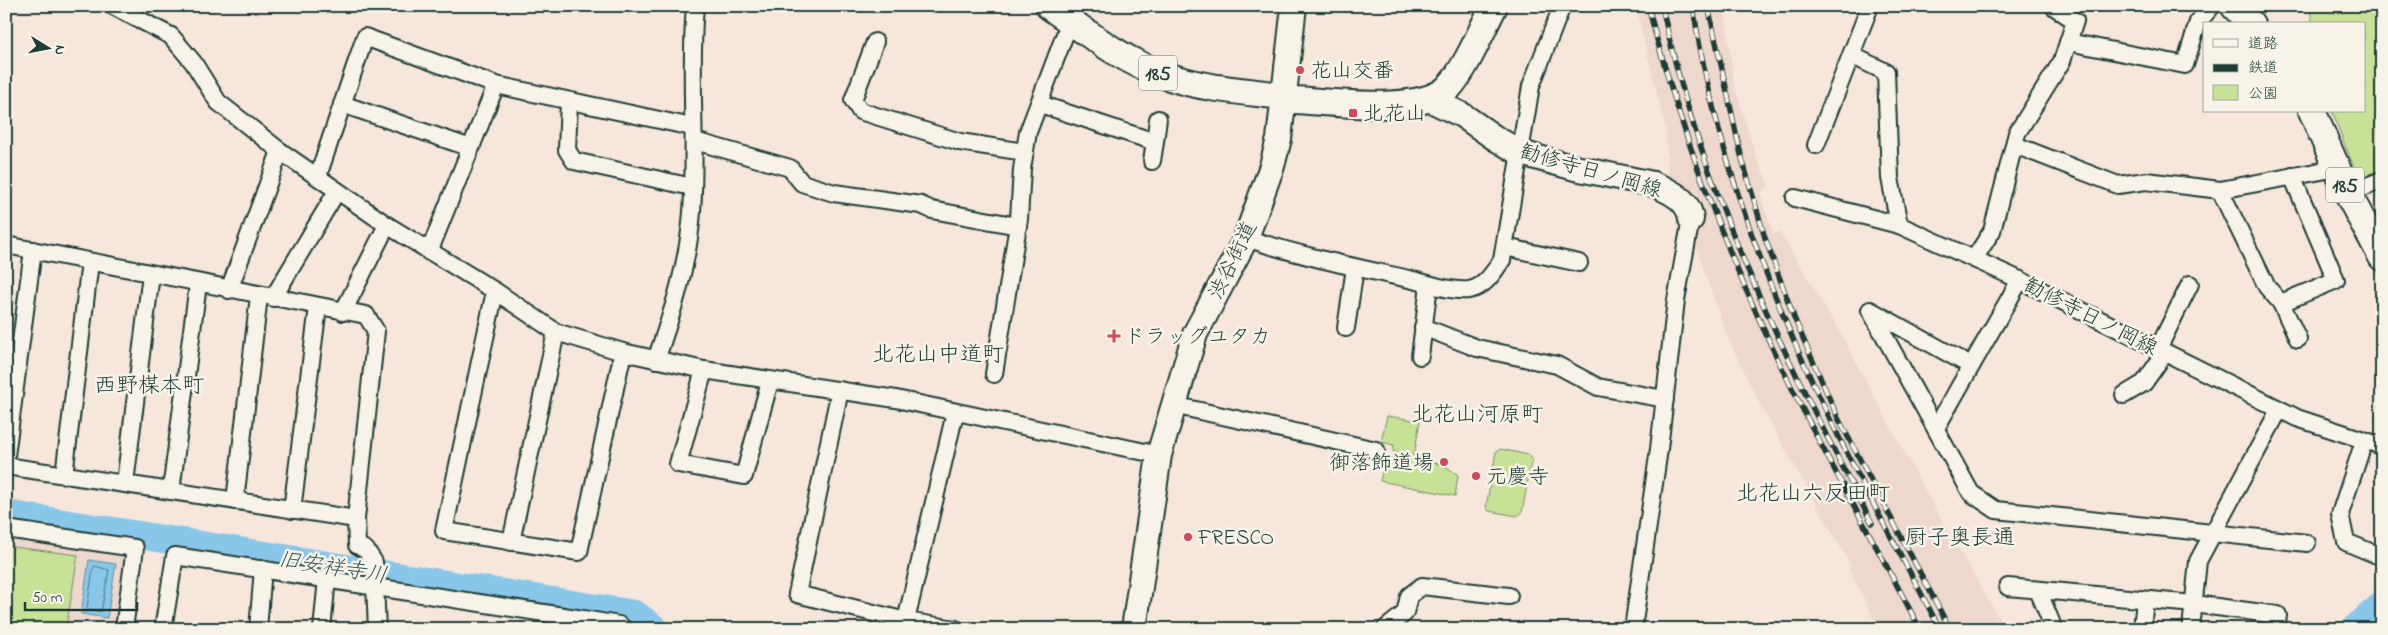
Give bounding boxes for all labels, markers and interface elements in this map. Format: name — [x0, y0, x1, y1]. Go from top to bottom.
north arrow — [22, 22, 72, 72]
legend — [2203, 22, 2366, 112]
text: 道路 — [2248, 33, 2278, 55]
text: N — [48, 44, 70, 56]
road number: 185 — [1139, 56, 1177, 90]
place label: 花山交番 — [1310, 57, 1394, 87]
text: 鉄道 — [2248, 57, 2278, 79]
marker: 花山交番 — [1294, 64, 1306, 76]
text: 公園 — [2248, 83, 2278, 105]
place label: 北花山 — [1363, 100, 1426, 130]
marker: 北花山 — [1347, 107, 1359, 119]
street label: 勧修寺日ノ岡線 — [1516, 137, 1665, 207]
road number: 185 — [2326, 168, 2364, 202]
street label: 渋谷街道 — [1202, 217, 1266, 305]
street label: 勧修寺日ノ岡線 — [2018, 271, 2162, 365]
place label: ドラッグユタカ — [1124, 323, 1271, 353]
marker: ドラッグユタカ — [1108, 330, 1120, 342]
district label: 北花山中道町 — [872, 340, 1004, 372]
district label: 西野楳本町 — [94, 371, 204, 403]
district label: 北花山河原町 — [1411, 400, 1543, 432]
place label: 御落飾道場 — [1329, 449, 1434, 479]
marker: 御落飾道場 — [1438, 456, 1450, 468]
place label: 元慶寺 — [1486, 463, 1549, 493]
marker: 元慶寺 — [1470, 470, 1482, 482]
district label: 北花山六反田町 — [1736, 479, 1890, 511]
district label: 厨子奥長通 — [1905, 523, 2015, 555]
place label: FRESCO — [1197, 524, 1274, 554]
marker: FRESCO — [1182, 531, 1194, 543]
water label: 旧安祥寺川 — [276, 545, 389, 593]
scale bar — [25, 580, 138, 612]
text: 50 m — [32, 587, 63, 609]

